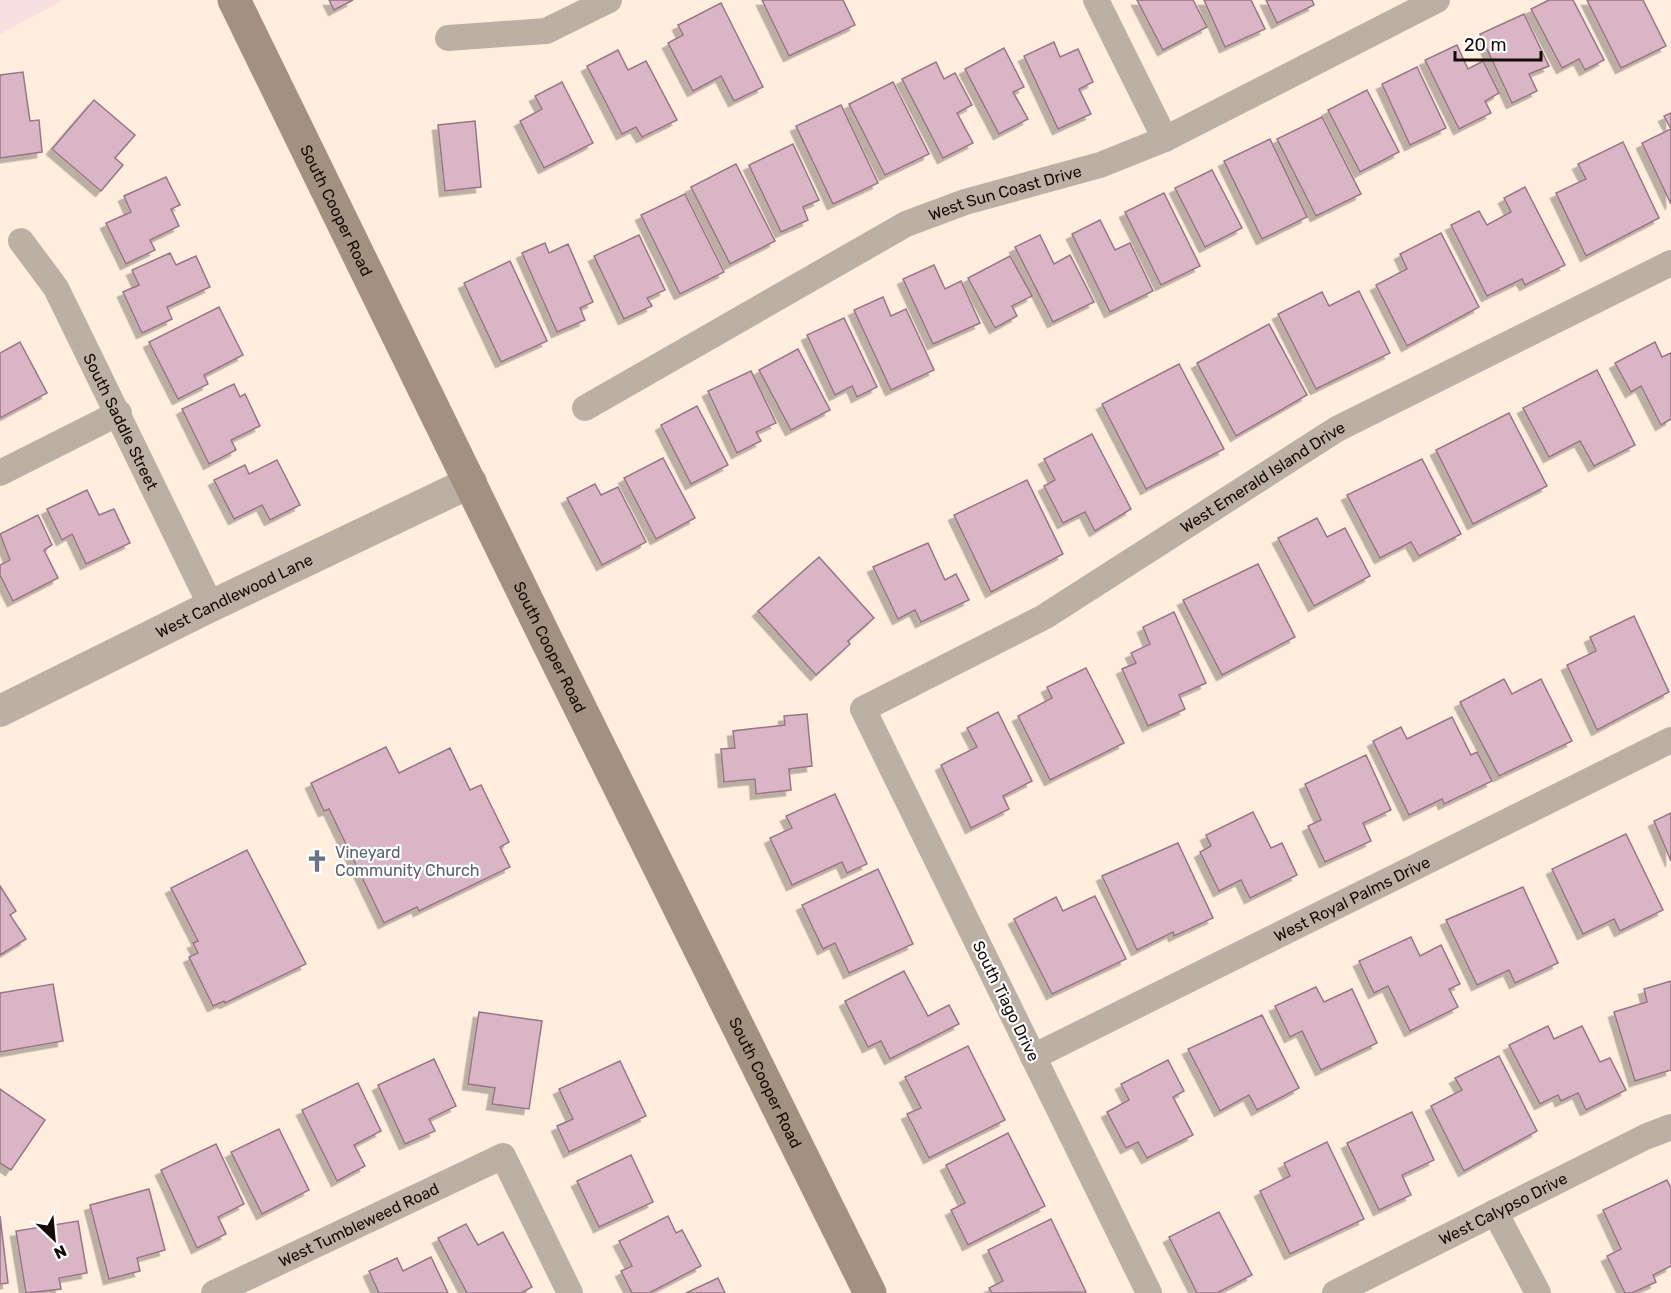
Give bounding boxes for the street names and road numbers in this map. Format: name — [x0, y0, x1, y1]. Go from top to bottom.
street label: South Cooper Road — [297, 141, 377, 279]
street label: West Sun Coast Drive — [926, 161, 1084, 224]
street label: South Saddle Street — [80, 350, 162, 493]
street label: West Emerald Island Drive — [1177, 417, 1348, 537]
street label: West Candlewood Lane — [152, 549, 316, 642]
street label: South Cooper Road — [510, 578, 590, 716]
street label: West Royal Palms Drive — [1271, 852, 1433, 945]
street label: South Tiago Drive — [969, 938, 1043, 1064]
street label: South Cooper Road — [725, 1014, 806, 1151]
street label: West Calypso Drive — [1436, 1168, 1570, 1249]
street label: West Tumbleweed Road — [275, 1178, 442, 1271]

